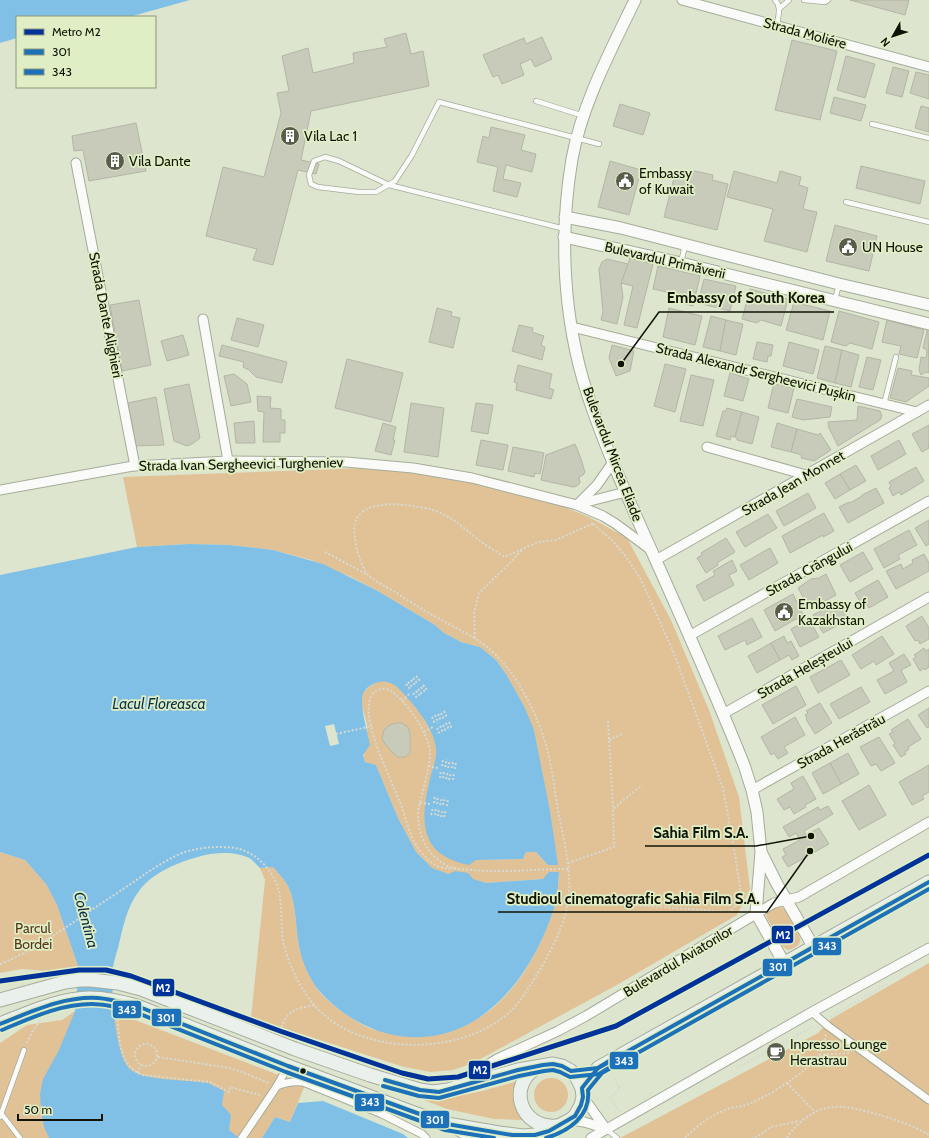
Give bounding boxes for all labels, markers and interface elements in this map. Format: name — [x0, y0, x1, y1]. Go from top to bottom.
street label: Strada Moliére — [762, 13, 848, 53]
legend — [16, 16, 156, 88]
north arrow — [873, 16, 913, 56]
text: Metro M2 — [52, 24, 101, 39]
text: N — [877, 35, 893, 50]
text: 301 — [52, 44, 71, 59]
text: 343 — [52, 64, 72, 79]
building icon: Vila Lac 1 — [279, 125, 301, 147]
place label: Vila Lac 1 — [304, 127, 357, 145]
building icon: Vila Dante — [104, 150, 126, 172]
place label: Vila Dante — [129, 152, 191, 170]
place label: Embassy of Kuwait — [639, 164, 694, 198]
public building icon: Embassy of Kuwait — [614, 170, 636, 192]
public building icon: UN House — [837, 236, 859, 258]
street label: Bulevardul Primăverii — [603, 237, 727, 283]
place label: UN House — [862, 238, 923, 256]
street label: Strada Dante Alighieri — [85, 251, 127, 379]
callout: Embassy of South Korea — [659, 285, 834, 312]
text: Embassy of South Korea — [667, 289, 826, 307]
street label: Strada Alexandr Sergheevici Pușkin — [654, 338, 858, 406]
street label: Bulevardul Mircea Eliade — [579, 384, 647, 524]
street label: Strada Jean Monnet — [738, 446, 848, 520]
street label: Strada Ivan Sergheevici Turgheniev — [139, 453, 344, 475]
street label: Strada Crângului — [762, 538, 856, 600]
place label: Embassy of Kazakhstan — [798, 595, 867, 629]
public building icon: Embassy of Kazakhstan — [773, 601, 795, 623]
street label: Strada Heleșteului — [754, 633, 856, 703]
water label: Lacul Floreasca — [112, 695, 206, 713]
street label: Strada Herăstrău — [794, 709, 888, 773]
callout: Sahia Film S.A. — [645, 819, 756, 846]
text: Sahia Film S.A. — [653, 824, 749, 842]
callout: Studioul cinematografic Sahia Film S.A. — [498, 885, 767, 912]
water label: Colentina — [70, 890, 102, 950]
text: Studioul cinematografic Sahia Film S.A. — [507, 890, 759, 908]
park label: Parcul Bordei — [14, 919, 52, 953]
street label: Bulevardul Aviatorilor — [620, 921, 737, 1001]
line badge: M2 — [771, 925, 794, 944]
text: M2 — [776, 928, 791, 942]
line badge: 343 — [812, 937, 842, 956]
text: 343 — [818, 939, 836, 953]
line badge: 301 — [762, 958, 793, 977]
text: 301 — [769, 960, 787, 974]
line badge: M2 — [152, 978, 175, 997]
text: M2 — [156, 981, 171, 995]
line badge: 343 — [112, 1000, 142, 1019]
text: 343 — [118, 1003, 136, 1017]
line badge: 301 — [151, 1008, 182, 1027]
text: 301 — [157, 1011, 175, 1025]
place label: Inpresso Lounge Herastrau — [790, 1035, 887, 1069]
cafe icon: Inpresso Lounge Herastrau — [765, 1041, 787, 1063]
line badge: 343 — [609, 1051, 639, 1070]
text: 343 — [615, 1054, 633, 1068]
line badge: M2 — [468, 1060, 491, 1080]
text: M2 — [473, 1063, 488, 1077]
unlabelled marker — [298, 1066, 308, 1076]
line badge: 343 — [354, 1093, 385, 1112]
text: 343 — [361, 1095, 379, 1109]
scale bar — [18, 1096, 102, 1122]
text: 50 m — [24, 1102, 52, 1117]
line badge: 301 — [420, 1110, 450, 1129]
text: 301 — [426, 1113, 444, 1127]

